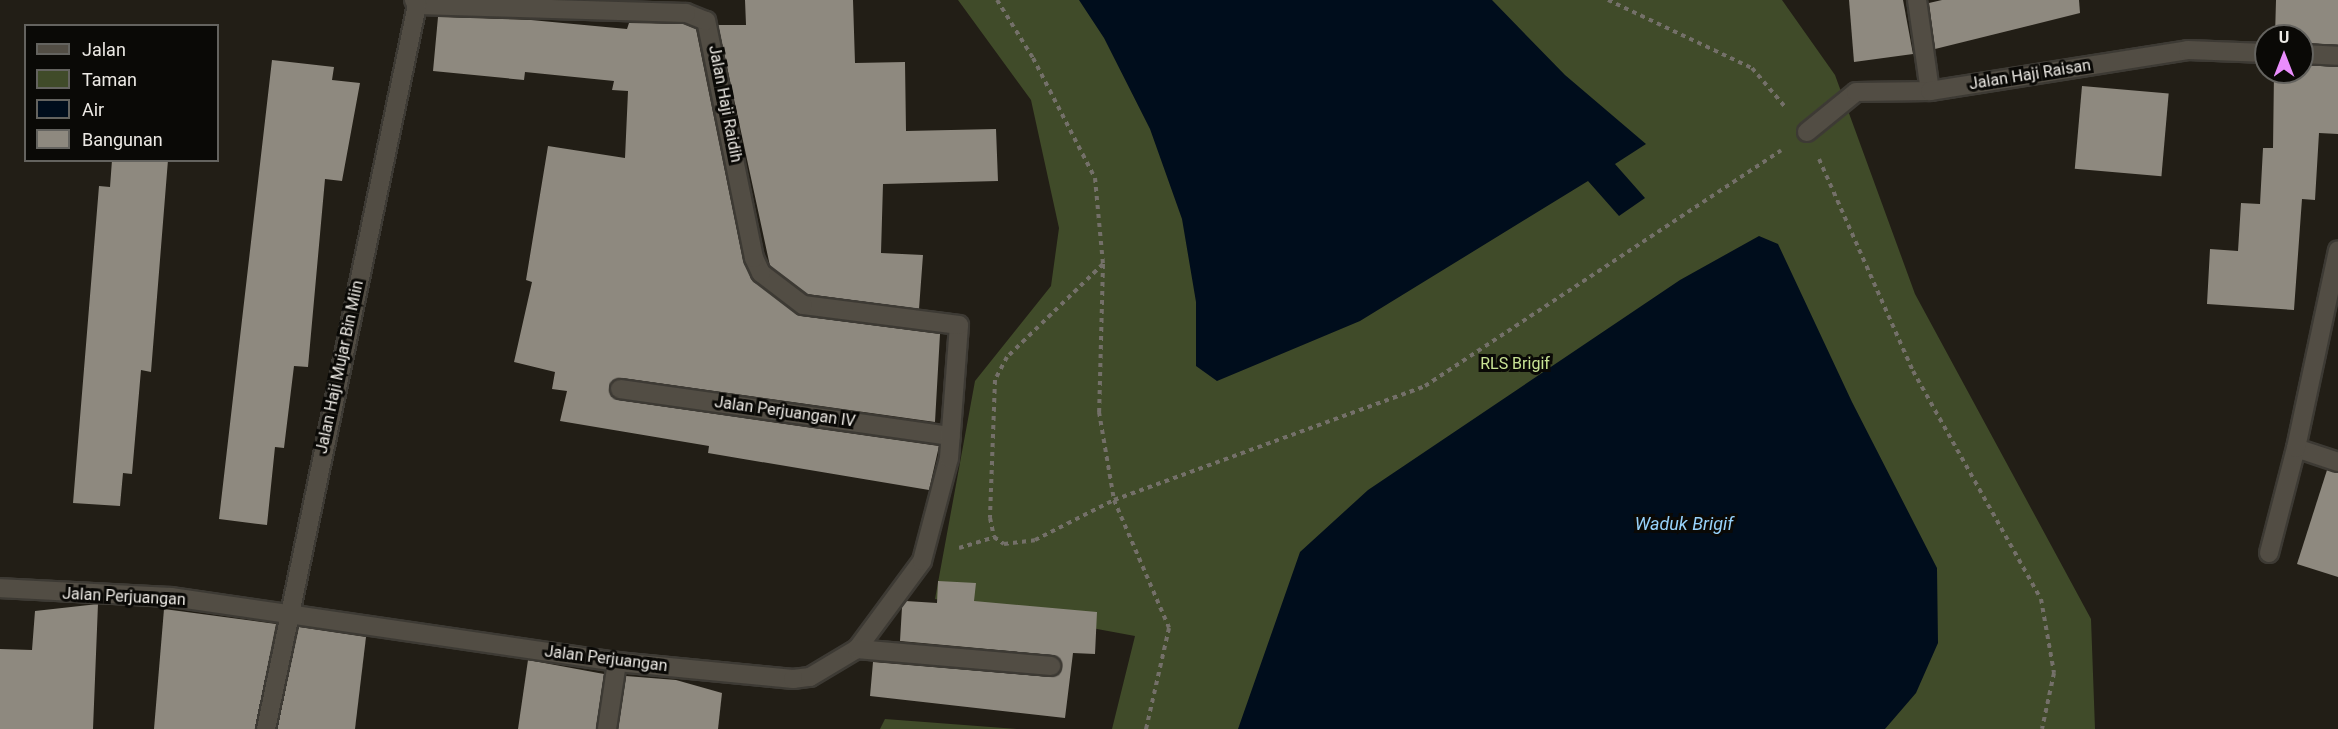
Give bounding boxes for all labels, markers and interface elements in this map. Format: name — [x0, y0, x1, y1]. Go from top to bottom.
legend — [24, 24, 219, 162]
north arrow — [2254, 24, 2314, 84]
text: U — [2279, 28, 2289, 47]
text: Jalan — [82, 39, 126, 60]
street label: Jalan Haji Raidih — [704, 44, 746, 164]
street label: Jalan Haji Raisan — [1968, 56, 2092, 94]
text: Taman — [82, 69, 137, 90]
text: Air — [82, 99, 104, 120]
text: Bangunan — [82, 129, 163, 150]
street label: Jalan Haji Mujar Bin Miin — [312, 279, 368, 455]
park label: RLS Brigif — [1480, 354, 1550, 374]
street label: Jalan Perjuangan IV — [713, 393, 857, 431]
water label: Waduk Brigif — [1635, 513, 1733, 535]
street label: Jalan Perjuangan — [62, 584, 186, 610]
street label: Jalan Perjuangan — [544, 642, 668, 676]

